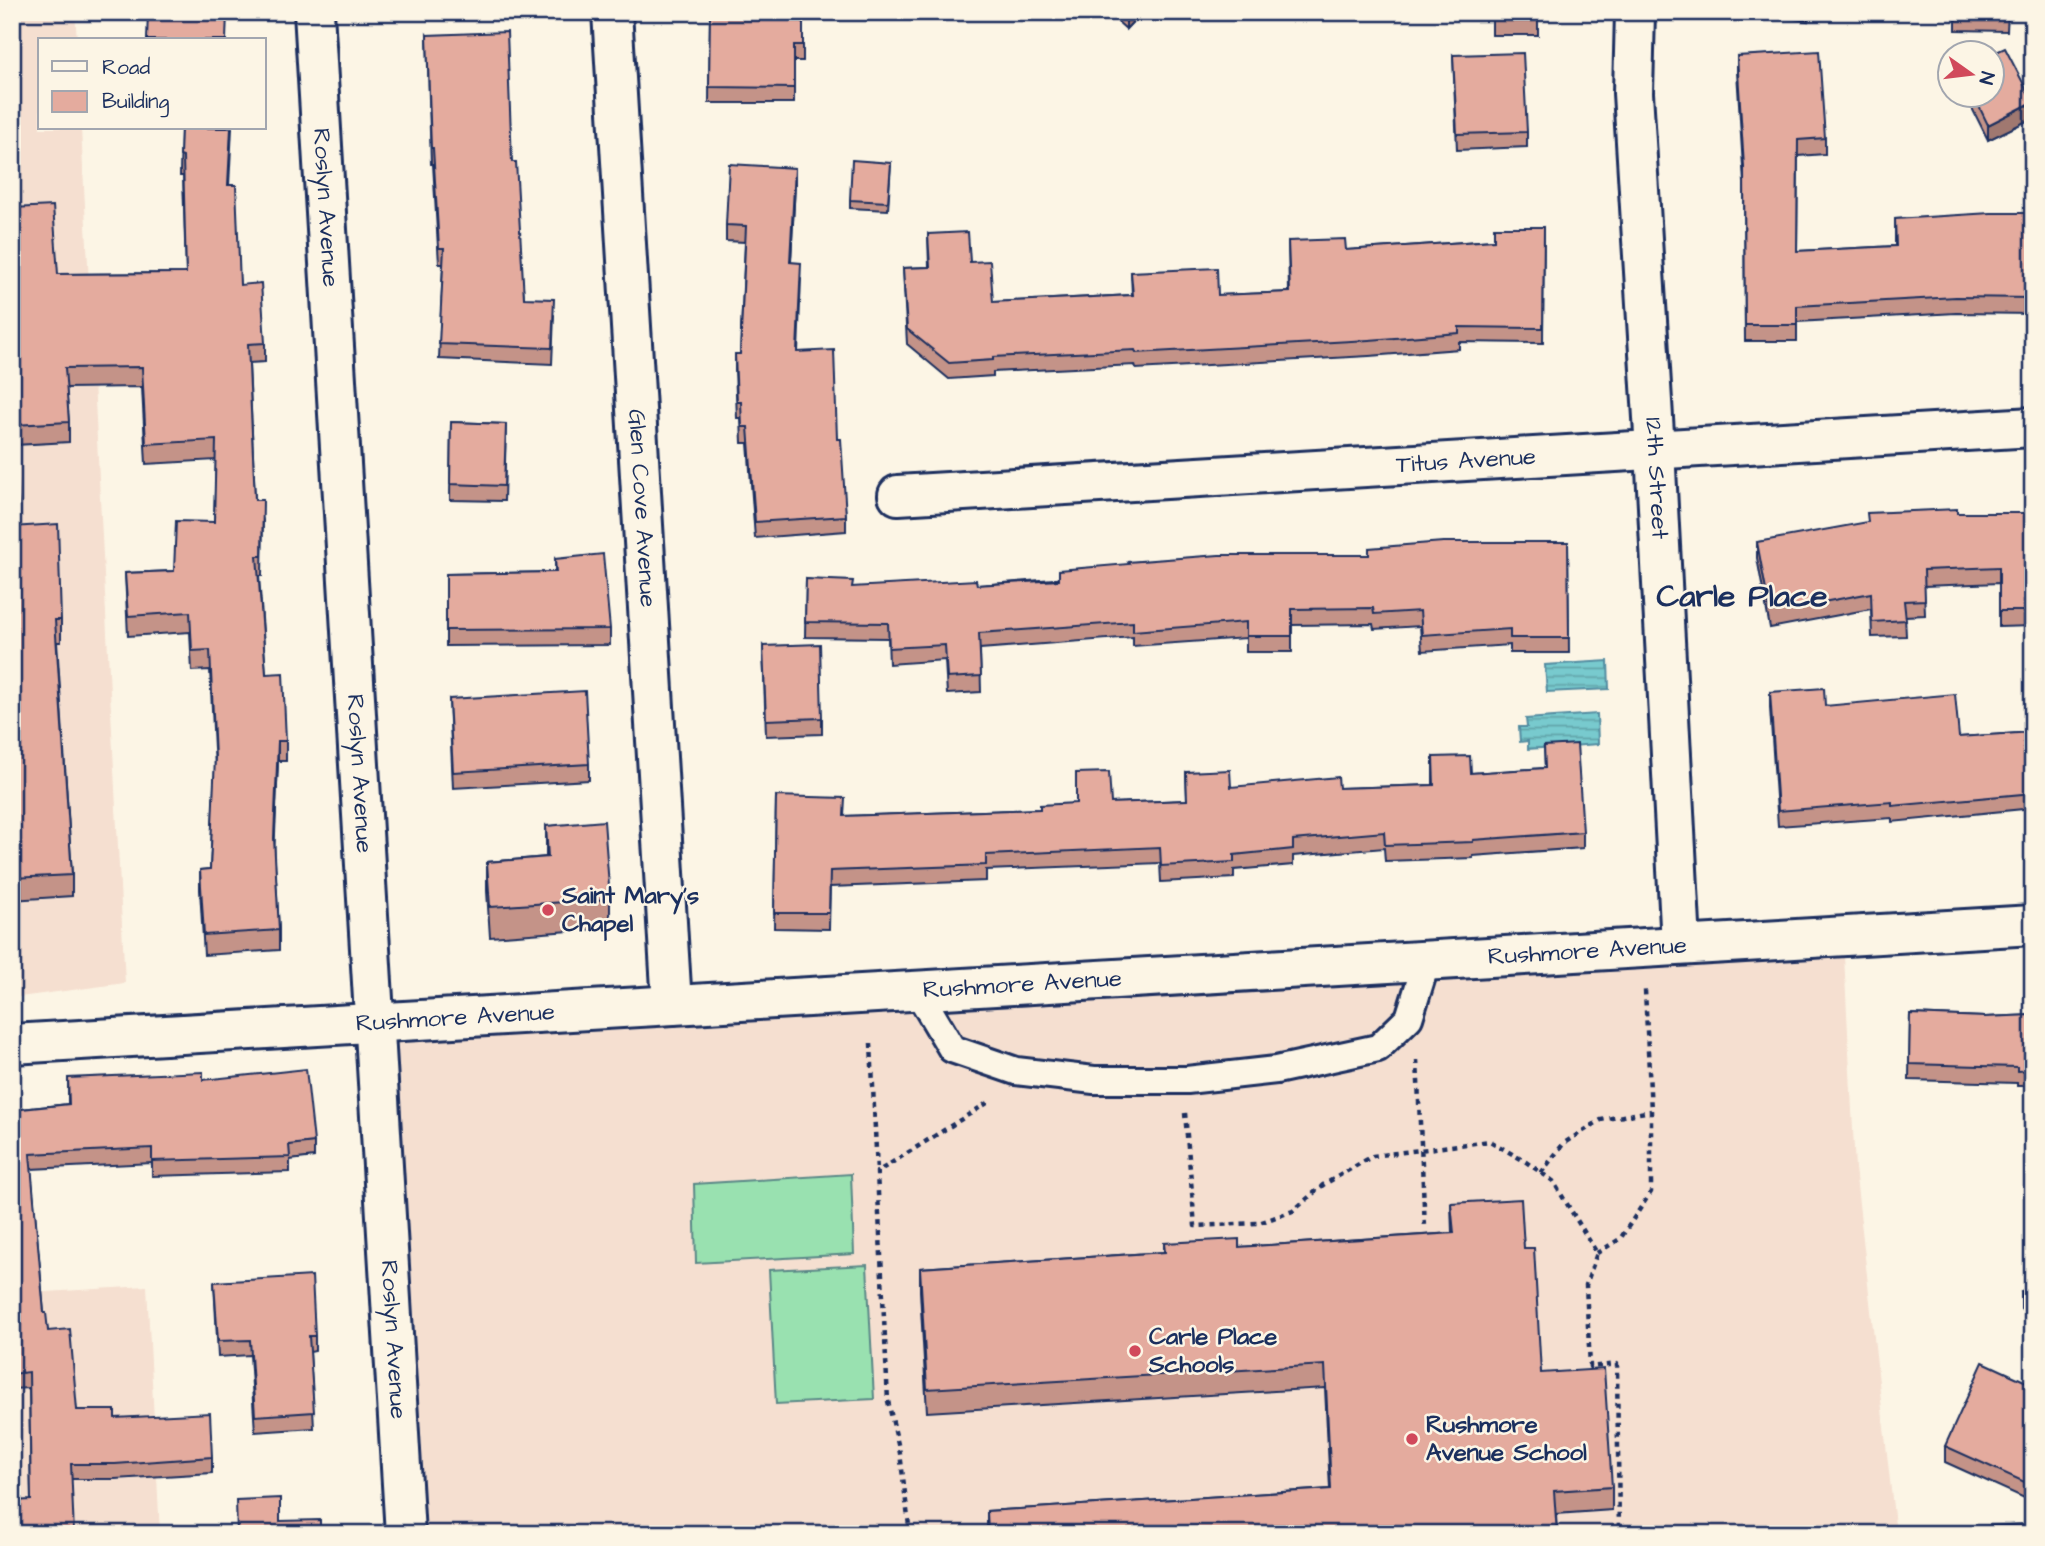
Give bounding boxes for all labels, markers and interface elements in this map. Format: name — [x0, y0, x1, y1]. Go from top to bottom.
legend — [38, 38, 266, 130]
north arrow — [1937, 38, 2007, 108]
text: Road — [102, 53, 150, 82]
text: N — [1971, 69, 2001, 87]
text: Building — [102, 87, 170, 118]
street label: Roslyn Avenue — [304, 127, 347, 288]
street label: Glen Cove Avenue — [619, 408, 665, 608]
street label: 12th Street — [1636, 416, 1677, 540]
street label: Titus Avenue — [1395, 440, 1537, 482]
district label: Carle Place — [1656, 574, 1828, 619]
street label: Roslyn Avenue — [338, 693, 381, 854]
place label: Saint Mary's Chapel — [561, 879, 699, 941]
marker: Saint Mary's Chapel — [540, 902, 556, 918]
street label: Rushmore Avenue — [1487, 928, 1688, 974]
street label: Rushmore Avenue — [922, 962, 1123, 1007]
street label: Rushmore Avenue — [355, 995, 556, 1041]
street label: Roslyn Avenue — [372, 1259, 415, 1420]
place label: Carle Place Schools — [1148, 1320, 1277, 1382]
marker: Carle Place Schools — [1127, 1343, 1143, 1359]
place label: Rushmore Avenue School — [1426, 1408, 1587, 1470]
marker: Rushmore Avenue School — [1404, 1431, 1420, 1447]

